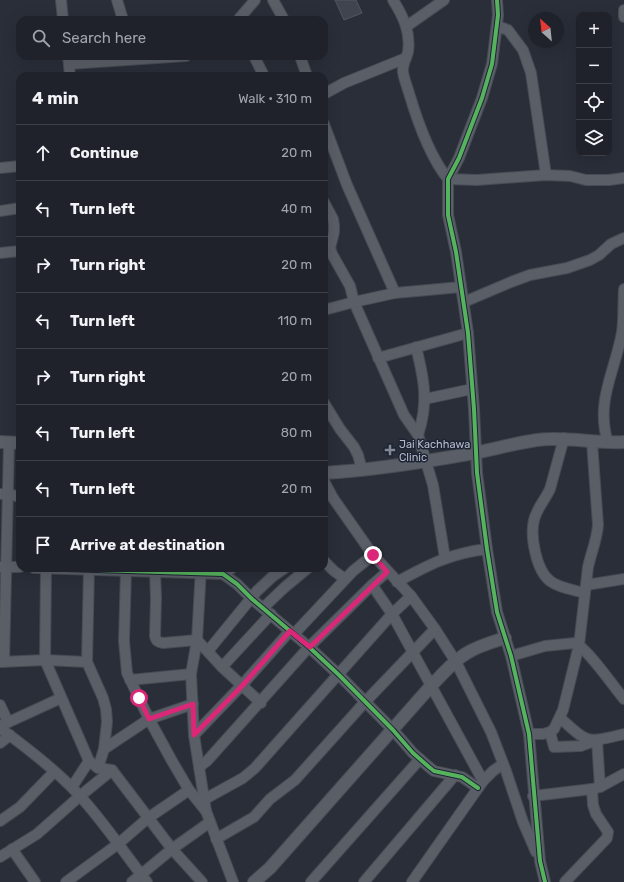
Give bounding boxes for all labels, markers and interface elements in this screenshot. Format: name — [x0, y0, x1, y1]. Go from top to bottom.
north arrow — [528, 12, 564, 48]
map controls — [576, 12, 612, 156]
button: + — [576, 12, 612, 48]
search box — [16, 16, 328, 60]
icon: search — [30, 27, 52, 49]
text: Search here — [62, 29, 146, 47]
button: − — [576, 48, 612, 84]
button: locate — [576, 84, 612, 120]
text: 4 min — [32, 88, 79, 108]
text: Walk · 310 m — [238, 91, 312, 106]
button: layers — [576, 120, 612, 156]
icon: ahead — [32, 142, 54, 164]
text: Continue — [70, 144, 139, 162]
text: 20 m — [281, 145, 312, 160]
icon: left — [32, 198, 54, 220]
text: Turn left — [70, 200, 135, 218]
text: 40 m — [281, 201, 312, 216]
icon: right — [32, 254, 54, 276]
text: Turn right — [70, 256, 145, 274]
text: 20 m — [281, 257, 312, 272]
icon: left — [32, 310, 54, 332]
text: Turn left — [70, 312, 135, 330]
text: 110 m — [278, 313, 312, 328]
icon: right — [32, 366, 54, 388]
text: Turn right — [70, 368, 145, 386]
text: 20 m — [281, 369, 312, 384]
icon: left — [32, 422, 54, 444]
text: Turn left — [70, 424, 135, 442]
text: 80 m — [281, 425, 312, 440]
place label: Jai Kachhawa Clinic — [399, 438, 470, 464]
marker: Jai Kachhawa Clinic — [384, 444, 396, 456]
icon: left — [32, 478, 54, 500]
text: Turn left — [70, 480, 135, 498]
text: 20 m — [281, 481, 312, 496]
icon: arrive — [32, 534, 54, 556]
text: Arrive at destination — [70, 536, 225, 554]
route end — [364, 546, 382, 564]
route start — [130, 689, 148, 707]

